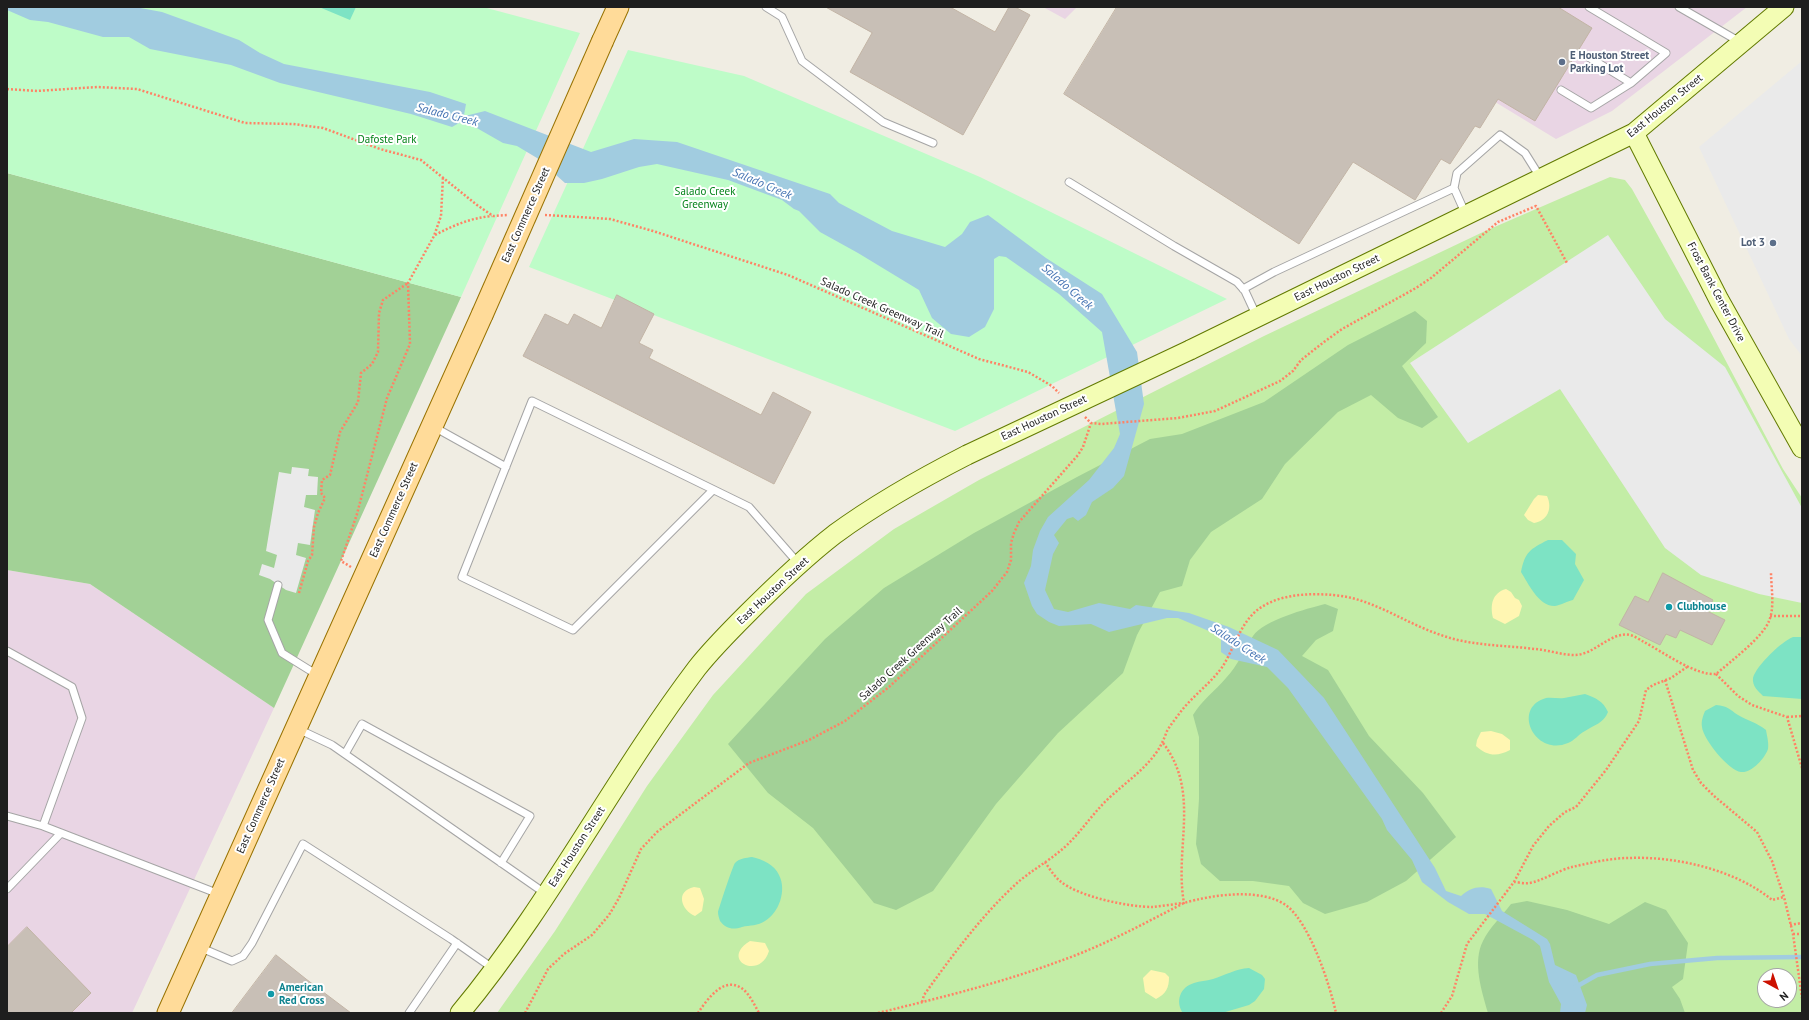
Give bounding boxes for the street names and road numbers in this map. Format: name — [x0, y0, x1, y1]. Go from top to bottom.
street label: East Houston Street — [1625, 72, 1705, 140]
street label: East Commerce Street — [499, 165, 553, 265]
street label: Frost Bank Center Drive — [1684, 240, 1748, 344]
street label: East Houston Street — [1292, 252, 1382, 304]
street label: Salado Creek Greenway Trail — [818, 275, 946, 341]
street label: East Houston Street — [999, 392, 1089, 444]
street label: East Commerce Street — [367, 460, 421, 560]
street label: East Houston Street — [734, 554, 812, 628]
street label: Salado Creek Greenway Trail — [857, 605, 965, 703]
street label: East Commerce Street — [234, 756, 288, 856]
street label: East Houston Street — [546, 804, 608, 890]

